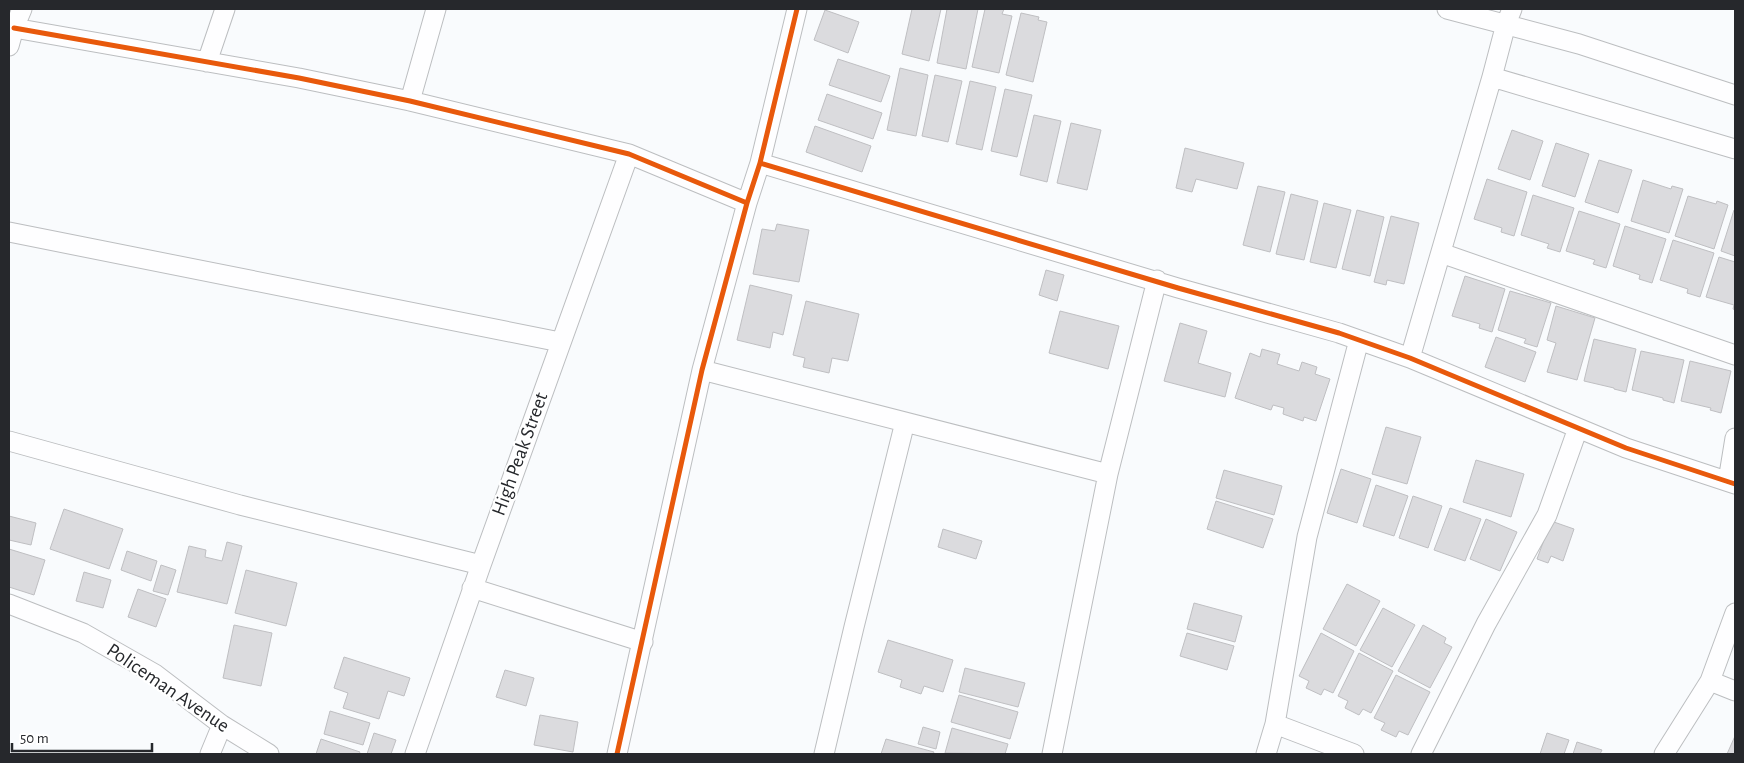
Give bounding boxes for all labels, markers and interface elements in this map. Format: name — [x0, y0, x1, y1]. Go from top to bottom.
street label: High Peak Street — [488, 389, 552, 518]
street label: Policeman Avenue — [103, 640, 233, 736]
scale bar — [12, 720, 152, 752]
text: 50 m — [20, 731, 49, 746]

